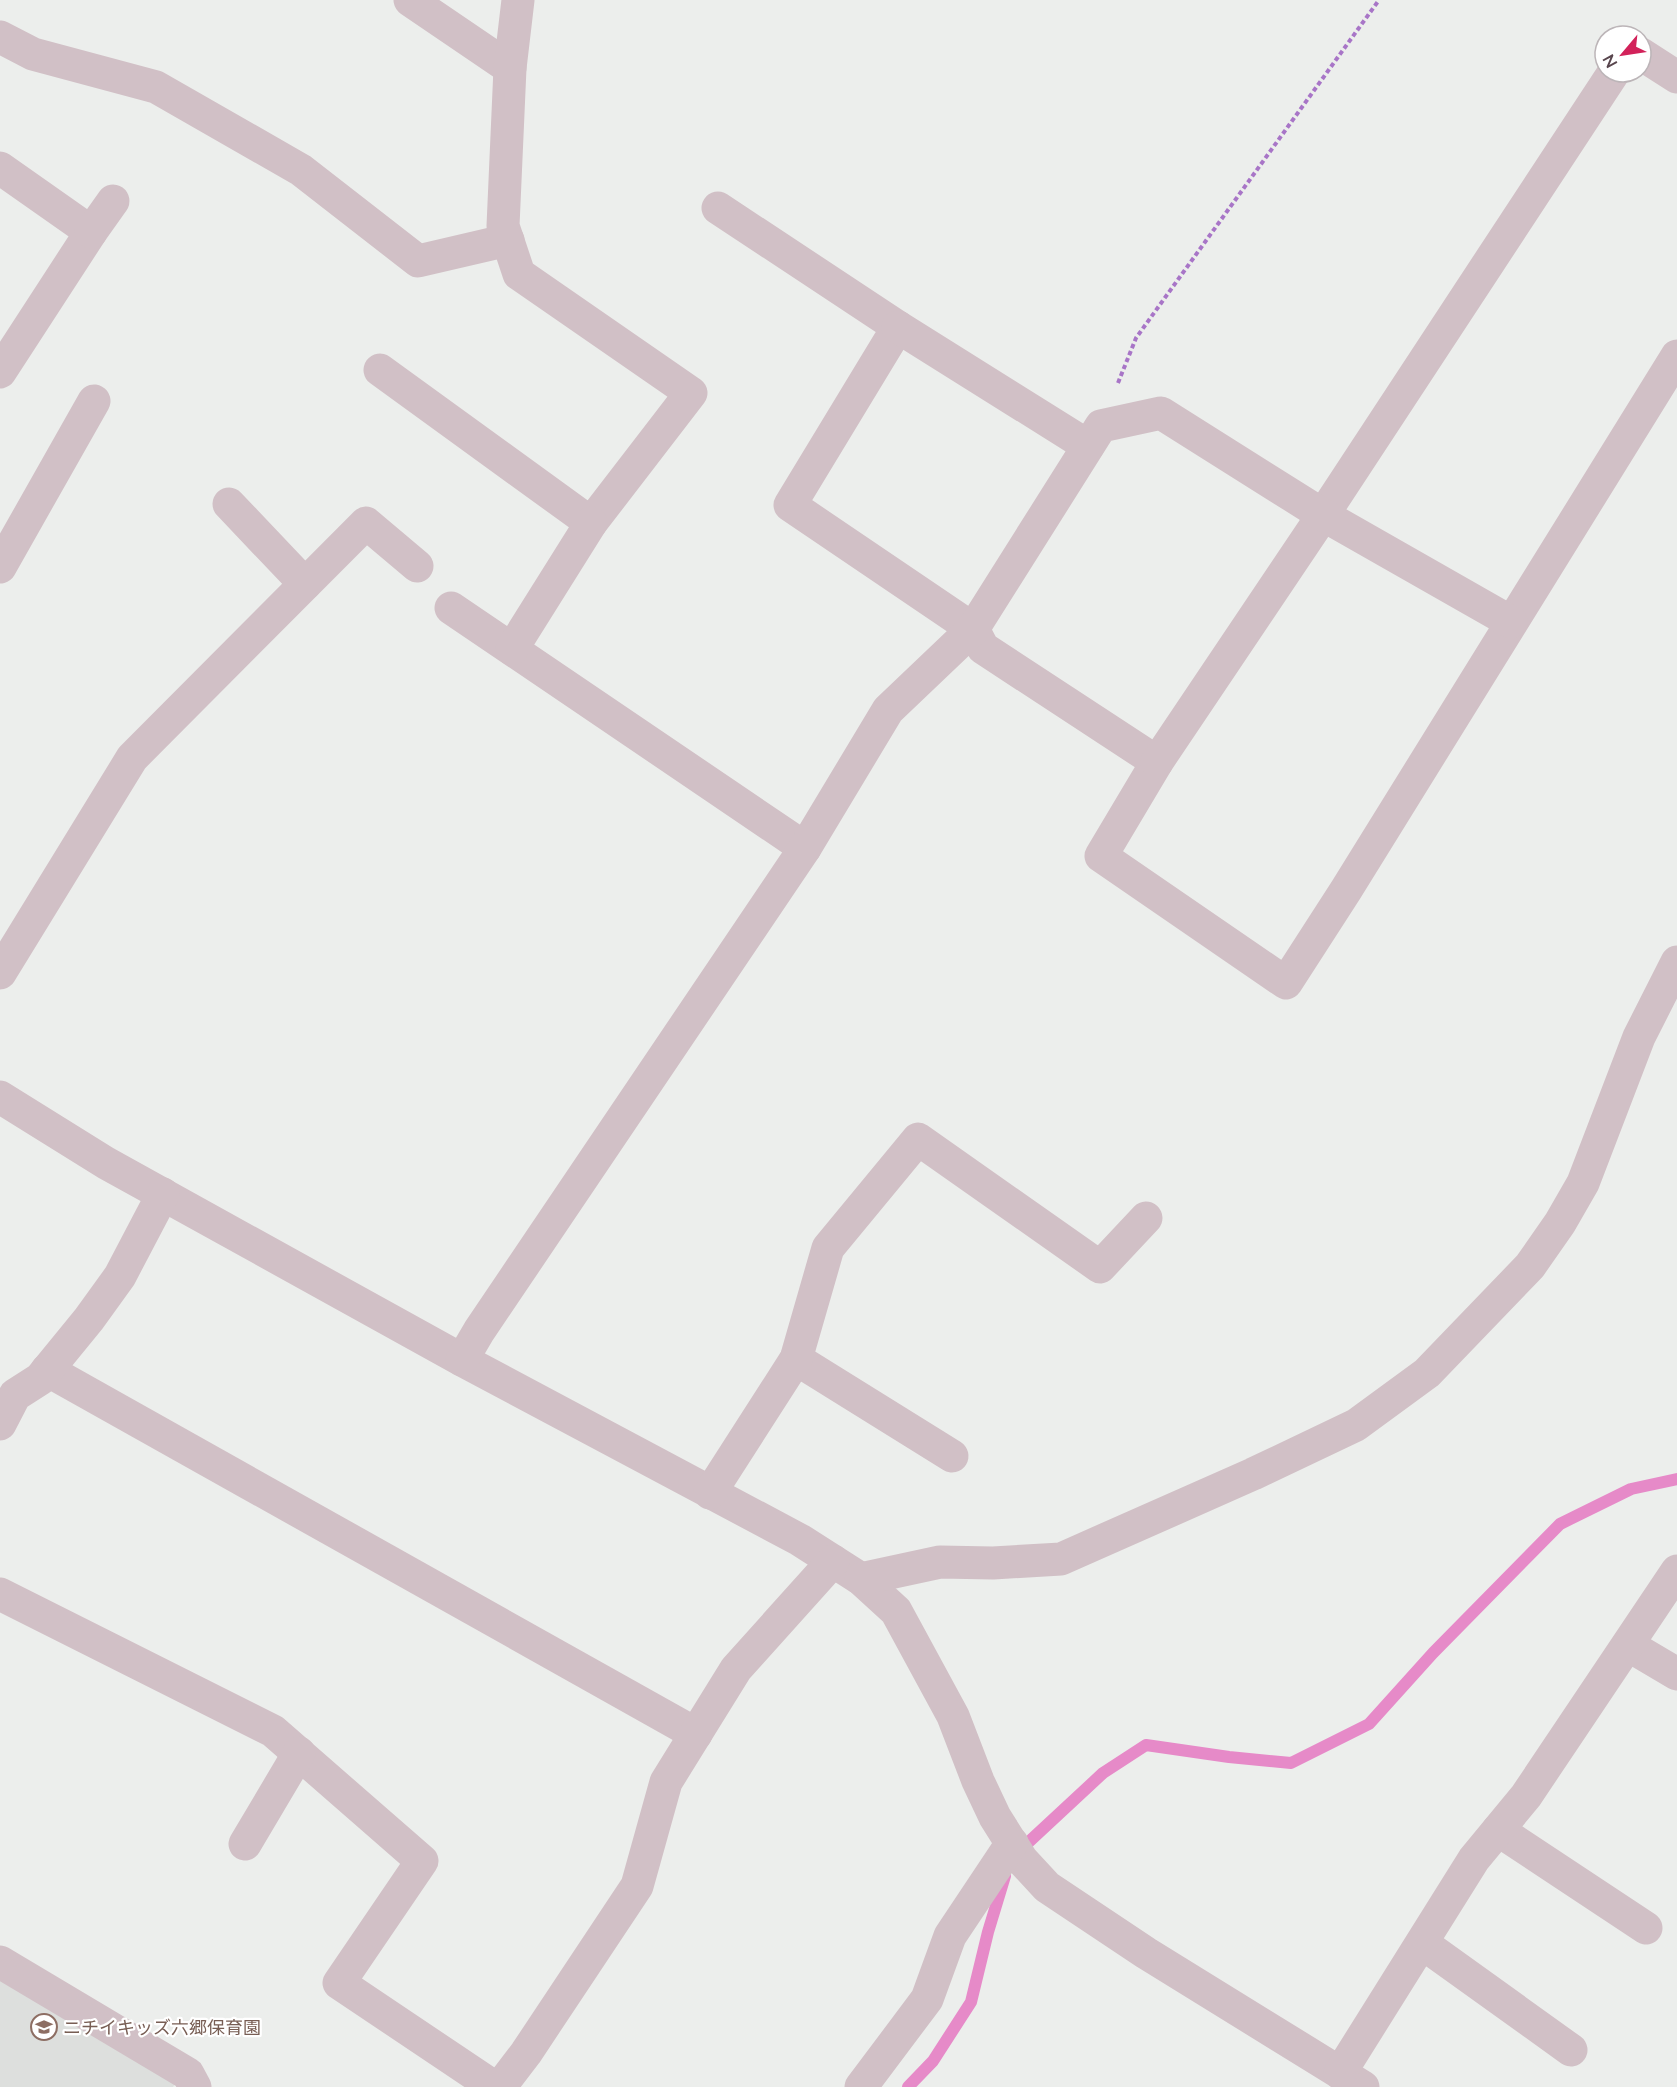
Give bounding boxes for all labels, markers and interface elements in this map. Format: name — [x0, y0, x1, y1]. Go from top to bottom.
north arrow — [1593, 24, 1653, 84]
text: N — [1598, 52, 1621, 72]
school or university icon: ニチイキッズ六郷保育園 — [29, 2012, 59, 2042]
place label: ニチイキッズ六郷保育園 — [63, 2016, 261, 2038]

